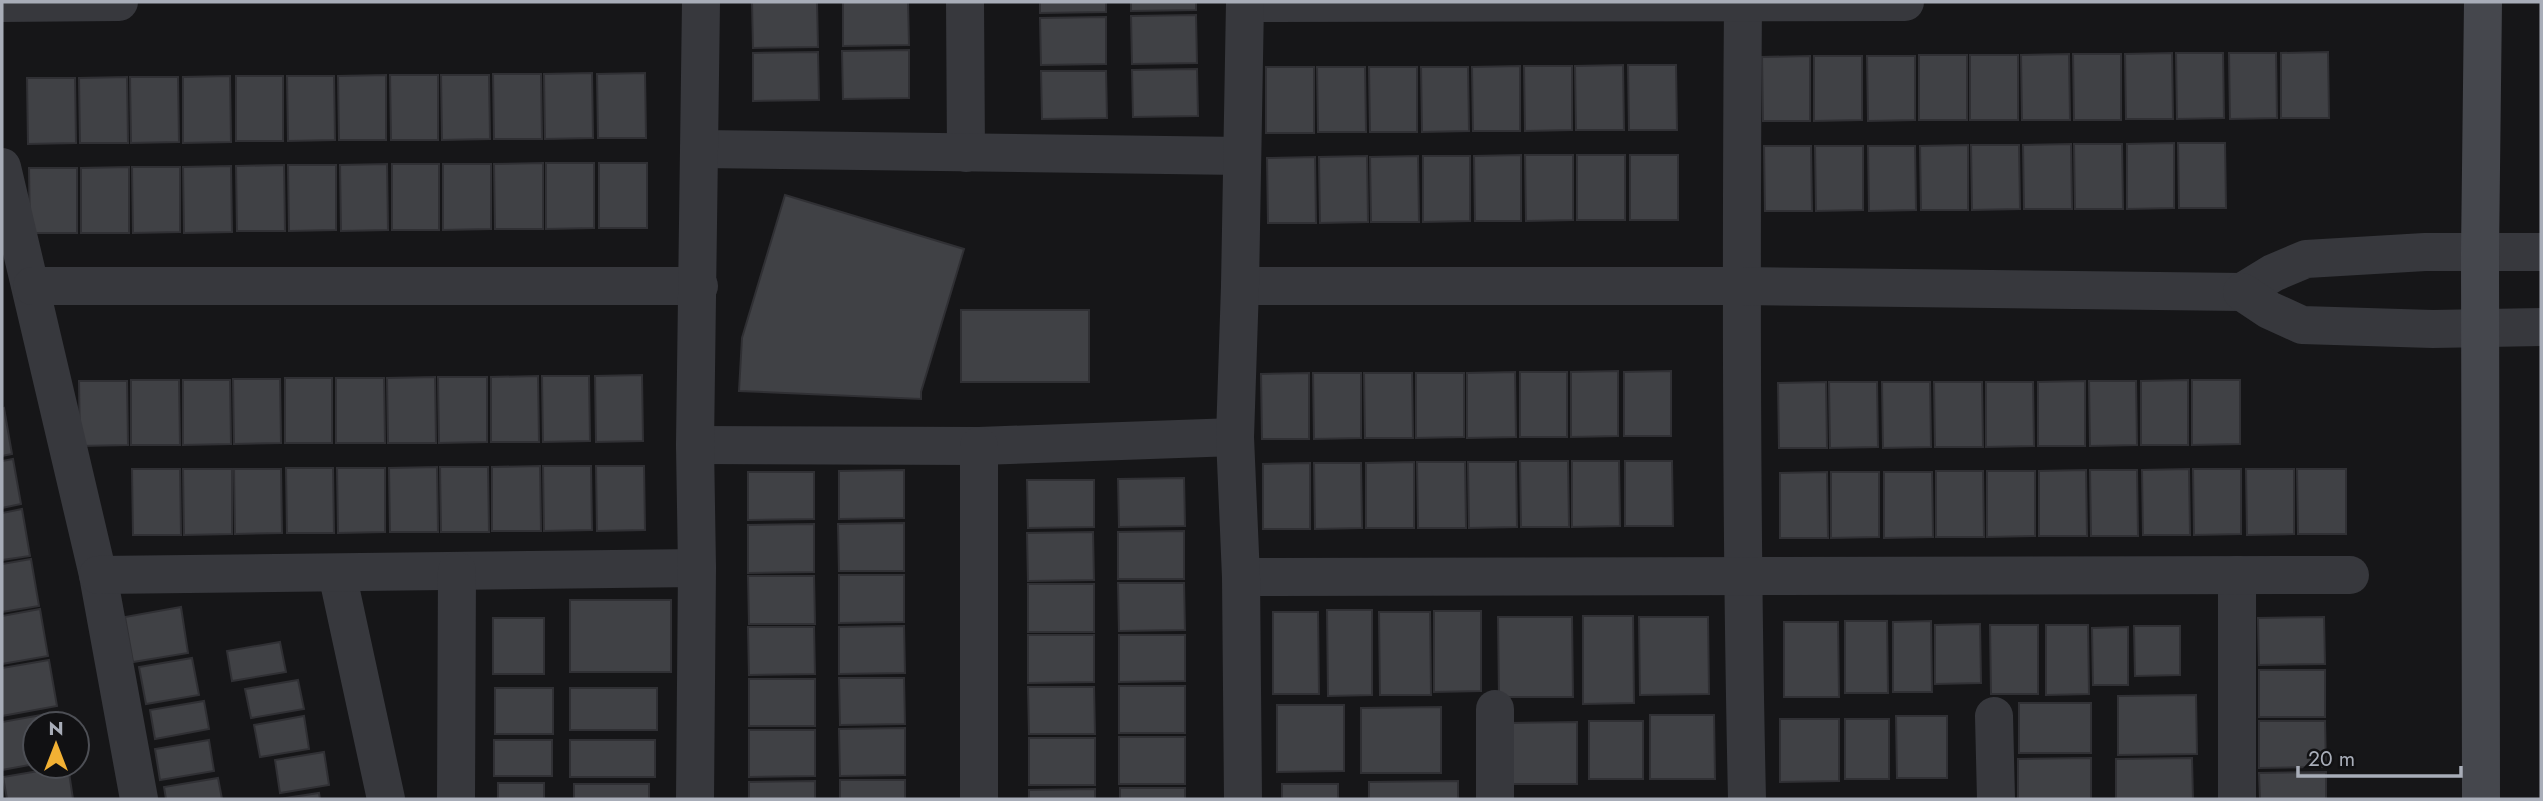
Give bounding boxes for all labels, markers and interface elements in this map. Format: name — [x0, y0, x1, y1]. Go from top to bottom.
north arrow — [21, 710, 91, 780]
text: N — [48, 715, 64, 742]
scale bar — [2298, 734, 2461, 778]
text: 20 m — [2308, 744, 2355, 774]

